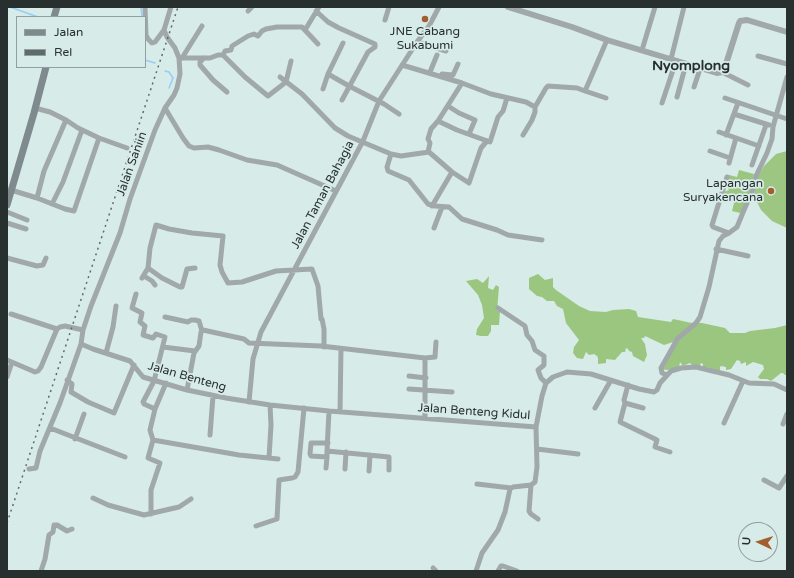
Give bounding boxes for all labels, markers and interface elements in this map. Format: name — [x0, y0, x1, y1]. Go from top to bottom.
marker: JNE Cabang Sukabumi — [420, 14, 430, 24]
legend — [16, 16, 146, 68]
text: Jalan — [54, 25, 83, 39]
place label: JNE Cabang Sukabumi — [390, 25, 460, 53]
text: Rel — [54, 45, 72, 59]
district label: Nyomplong — [652, 58, 730, 74]
street label: Jalan Saniin — [114, 130, 150, 198]
street label: Jalan Taman Bahagia — [288, 139, 358, 251]
place label: Lapangan Suryakencana — [683, 177, 763, 205]
marker: Lapangan Suryakencana — [766, 186, 776, 196]
street label: Jalan Benteng — [146, 359, 228, 395]
street label: Jalan Benteng Kidul — [417, 401, 531, 423]
north arrow — [738, 522, 778, 562]
text: U — [740, 537, 753, 546]

